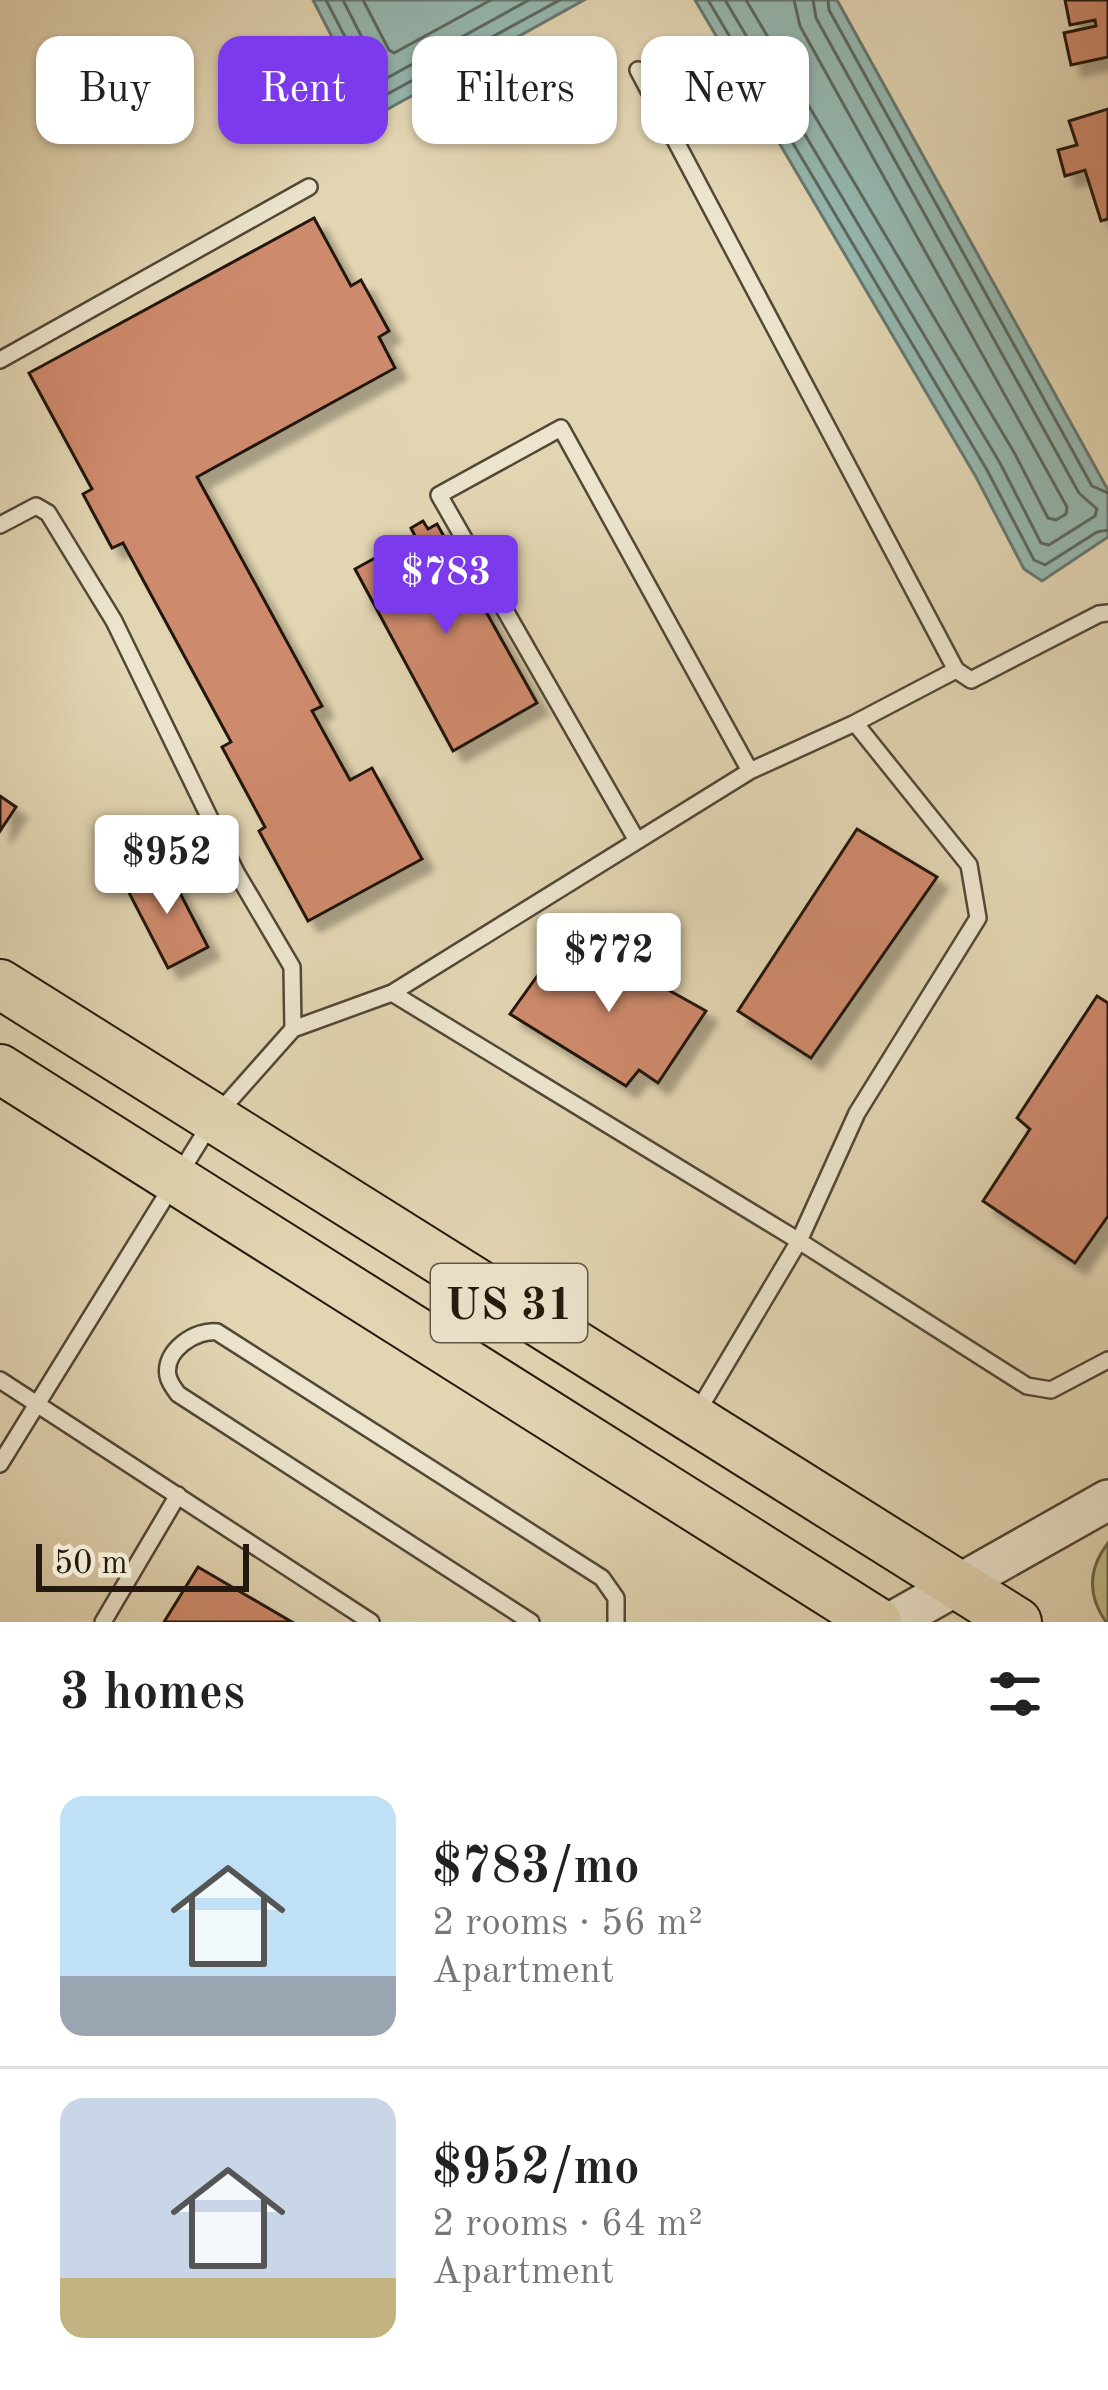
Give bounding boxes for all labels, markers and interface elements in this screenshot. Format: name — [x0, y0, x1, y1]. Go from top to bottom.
chip: Buy — [36, 36, 194, 144]
chip: Rent — [218, 36, 388, 144]
chip: Filters — [412, 36, 617, 144]
chip: New — [641, 36, 809, 144]
pin: $783 — [375, 535, 517, 637]
text: $783 — [401, 554, 491, 593]
pin: $952 — [96, 815, 238, 917]
text: $952 — [122, 834, 212, 873]
pin: $772 — [538, 913, 680, 1015]
text: $772 — [564, 932, 654, 971]
road number: US 31 — [431, 1264, 587, 1342]
scale bar — [36, 1538, 249, 1591]
text: 50 m — [54, 1548, 128, 1581]
icon: filters — [982, 1661, 1048, 1727]
text: 3 homes — [60, 1669, 245, 1720]
text: $783/mo — [432, 1843, 640, 1894]
icon: home — [156, 1844, 300, 1988]
text: 2 rooms · 56 m² — [432, 1904, 703, 1943]
text: Apartment — [432, 1952, 615, 1991]
text: $952/mo — [432, 2144, 640, 2195]
icon: home — [156, 2146, 300, 2290]
text: 2 rooms · 64 m² — [432, 2205, 703, 2244]
text: Apartment — [432, 2253, 615, 2292]

